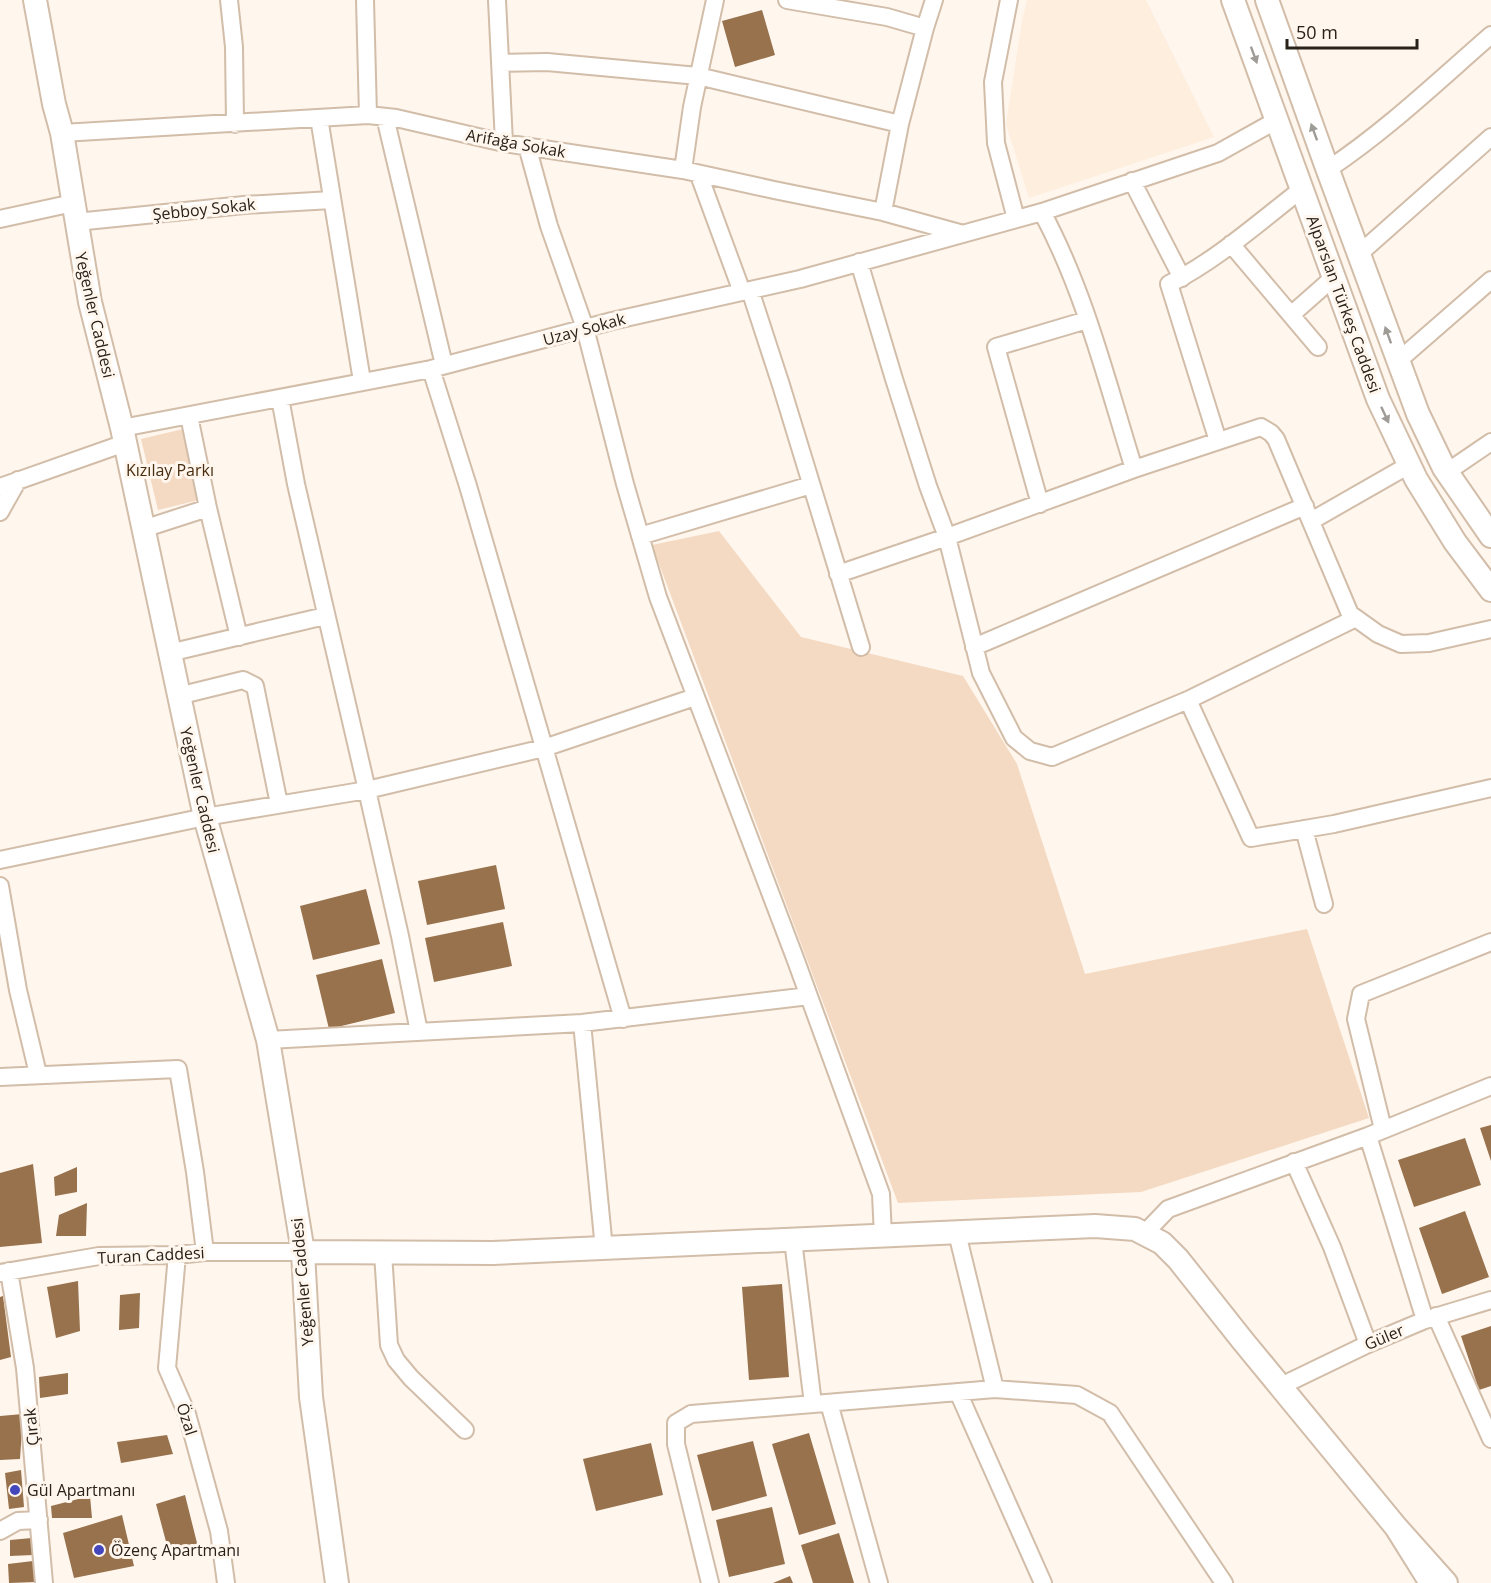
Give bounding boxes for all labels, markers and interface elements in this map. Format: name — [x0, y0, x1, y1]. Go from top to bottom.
scale bar — [1287, 12, 1418, 50]
text: 50 m — [1296, 20, 1338, 44]
one-way arrow — [1249, 46, 1259, 64]
street label: Arifağa Sokak — [464, 123, 568, 163]
one-way arrow — [1308, 123, 1318, 141]
street label: Şebboy Sokak — [152, 193, 257, 225]
street label: Alparslan Türkeş Caddesi — [1302, 212, 1386, 396]
street label: Yeğenler Caddesi — [70, 250, 120, 380]
street label: Uzay Sokak — [540, 307, 628, 351]
one-way arrow — [1383, 326, 1393, 344]
one-way arrow — [1381, 407, 1390, 424]
park label: Kızılay Parkı — [126, 459, 214, 481]
street label: Yeğenler Caddesi — [175, 725, 225, 855]
street label: Yeğenler Caddesi — [285, 1217, 319, 1347]
street label: Turan Caddesi — [97, 1241, 205, 1269]
street label: Güler — [1361, 1319, 1408, 1355]
street label: Özal — [171, 1400, 203, 1438]
street label: Çırak — [18, 1407, 44, 1447]
place label: Gül Apartmanı — [27, 1479, 135, 1501]
marker: Gül Apartmanı — [8, 1483, 22, 1497]
place label: Özenç Apartmanı — [111, 1539, 240, 1561]
marker: Özenç Apartmanı — [92, 1543, 106, 1557]

